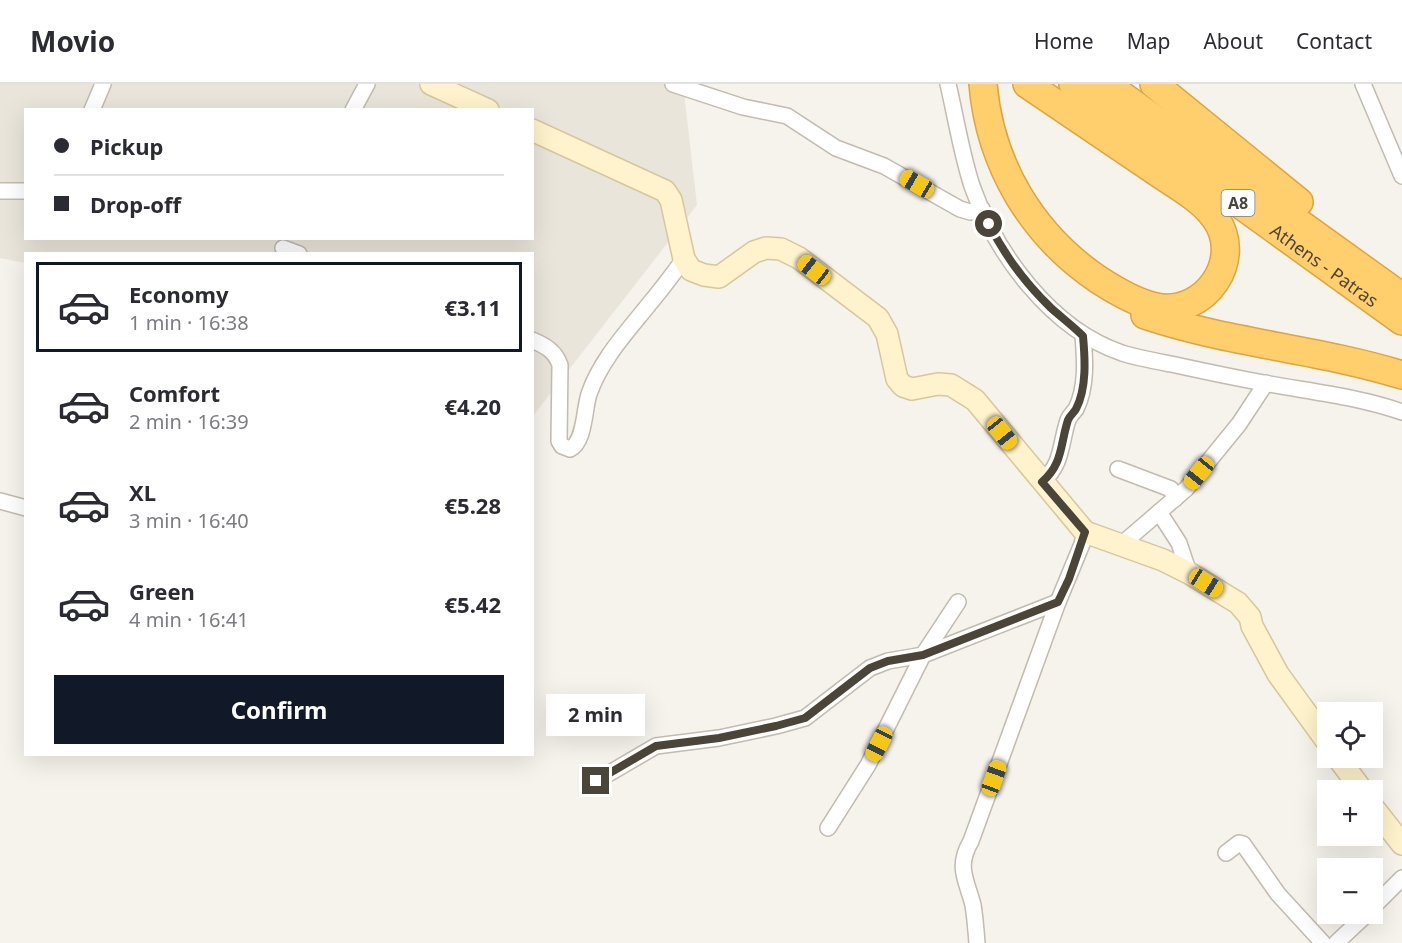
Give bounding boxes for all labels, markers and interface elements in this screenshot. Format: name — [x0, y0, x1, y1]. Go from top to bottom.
text: Movio — [30, 22, 115, 60]
text: Home — [1034, 27, 1094, 55]
text: Map — [1127, 27, 1170, 55]
text: About — [1203, 27, 1263, 55]
text: Contact — [1296, 27, 1372, 55]
text: Pickup — [90, 131, 163, 161]
car — [897, 167, 937, 201]
text: Drop-off — [90, 189, 181, 219]
road number: Α8 — [1222, 190, 1254, 216]
route start — [975, 210, 1002, 237]
street label: Athens - Patras — [1266, 218, 1383, 312]
car — [794, 252, 834, 288]
text: Economy — [129, 279, 228, 309]
icon: car — [57, 280, 111, 334]
text: €3.11 — [444, 292, 501, 322]
text: 1 min · 16:38 — [129, 309, 249, 336]
text: Comfort — [129, 378, 220, 408]
icon: car — [57, 379, 111, 433]
text: €4.20 — [444, 391, 501, 421]
text: 2 min · 16:39 — [129, 408, 249, 435]
car — [984, 413, 1020, 453]
car — [1181, 453, 1217, 493]
text: XL — [129, 477, 156, 507]
icon: car — [57, 478, 111, 532]
text: €5.28 — [444, 490, 501, 520]
text: 3 min · 16:40 — [129, 507, 249, 534]
car — [1186, 566, 1226, 600]
text: Green — [129, 576, 195, 606]
icon: car — [57, 577, 111, 631]
text: €5.42 — [444, 589, 501, 619]
text: 4 min · 16:41 — [129, 606, 249, 633]
button: Confirm — [54, 675, 504, 744]
callout: 2 min — [546, 694, 646, 736]
text: 2 min — [568, 701, 623, 728]
map controls — [1317, 702, 1383, 924]
button: locate — [1317, 702, 1383, 768]
car — [863, 724, 895, 764]
car — [979, 758, 1009, 798]
route end — [582, 767, 609, 794]
button: + — [1317, 780, 1383, 846]
button: − — [1317, 858, 1383, 924]

